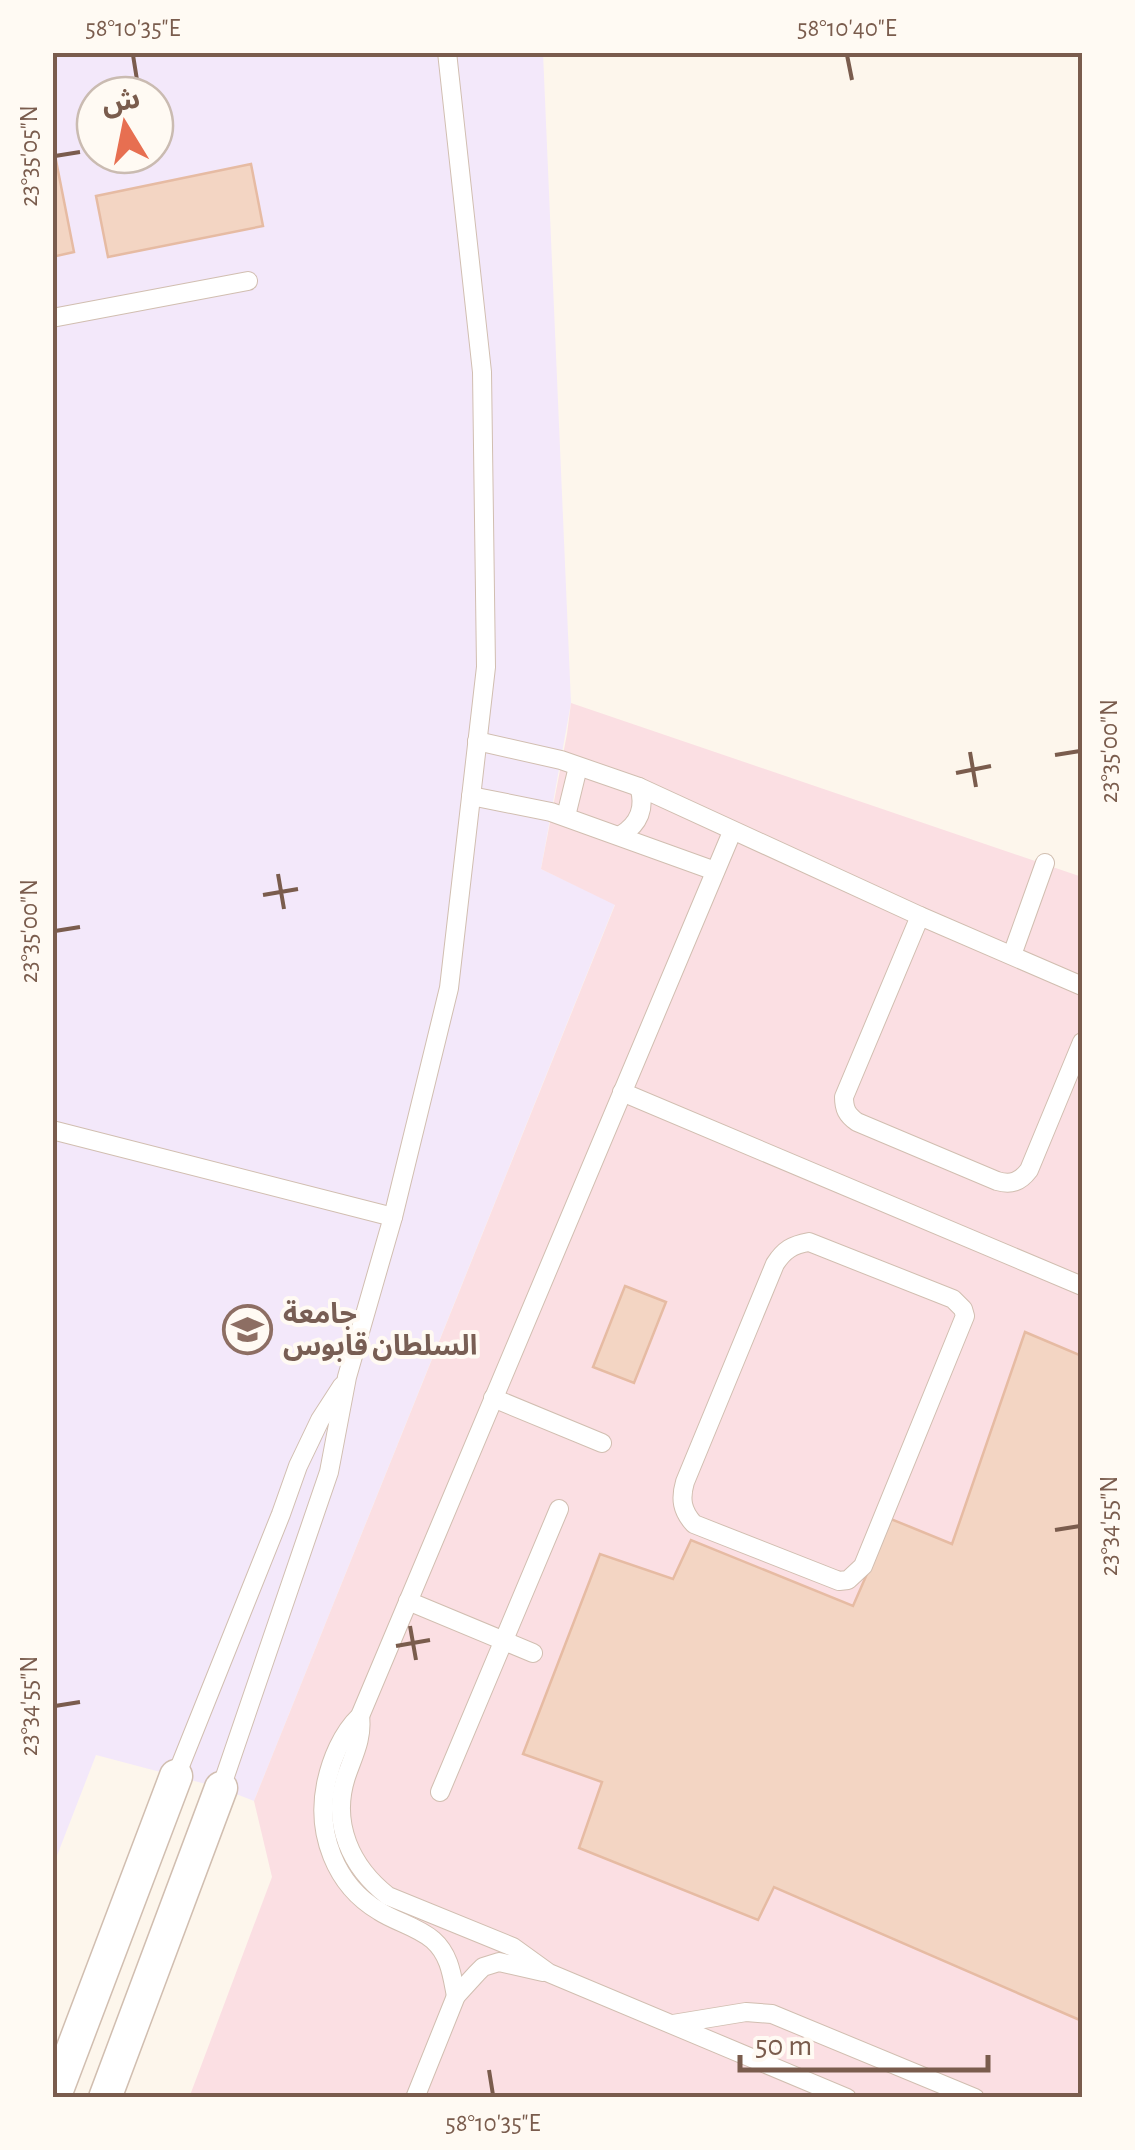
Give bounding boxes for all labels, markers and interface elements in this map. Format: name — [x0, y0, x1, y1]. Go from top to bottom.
text: 58°10'35"E — [85, 16, 181, 41]
text: 58°10'40"E — [797, 16, 897, 41]
north arrow — [75, 75, 175, 175]
text: ش — [100, 85, 142, 119]
text: 23°35'05"N — [17, 105, 42, 207]
text: 23°35'00"N — [1097, 699, 1122, 803]
text: 23°35'00"N — [17, 879, 42, 983]
place label: جامعة السلطان قابوس — [283, 1300, 477, 1362]
school or university icon: جامعة السلطان قابوس — [222, 1303, 274, 1355]
text: 23°34'55"N — [1097, 1476, 1122, 1576]
text: 23°34'55"N — [17, 1656, 42, 1756]
scale bar — [740, 2010, 988, 2072]
text: 50 m — [755, 2031, 812, 2061]
text: 58°10'35"E — [445, 2111, 541, 2136]

